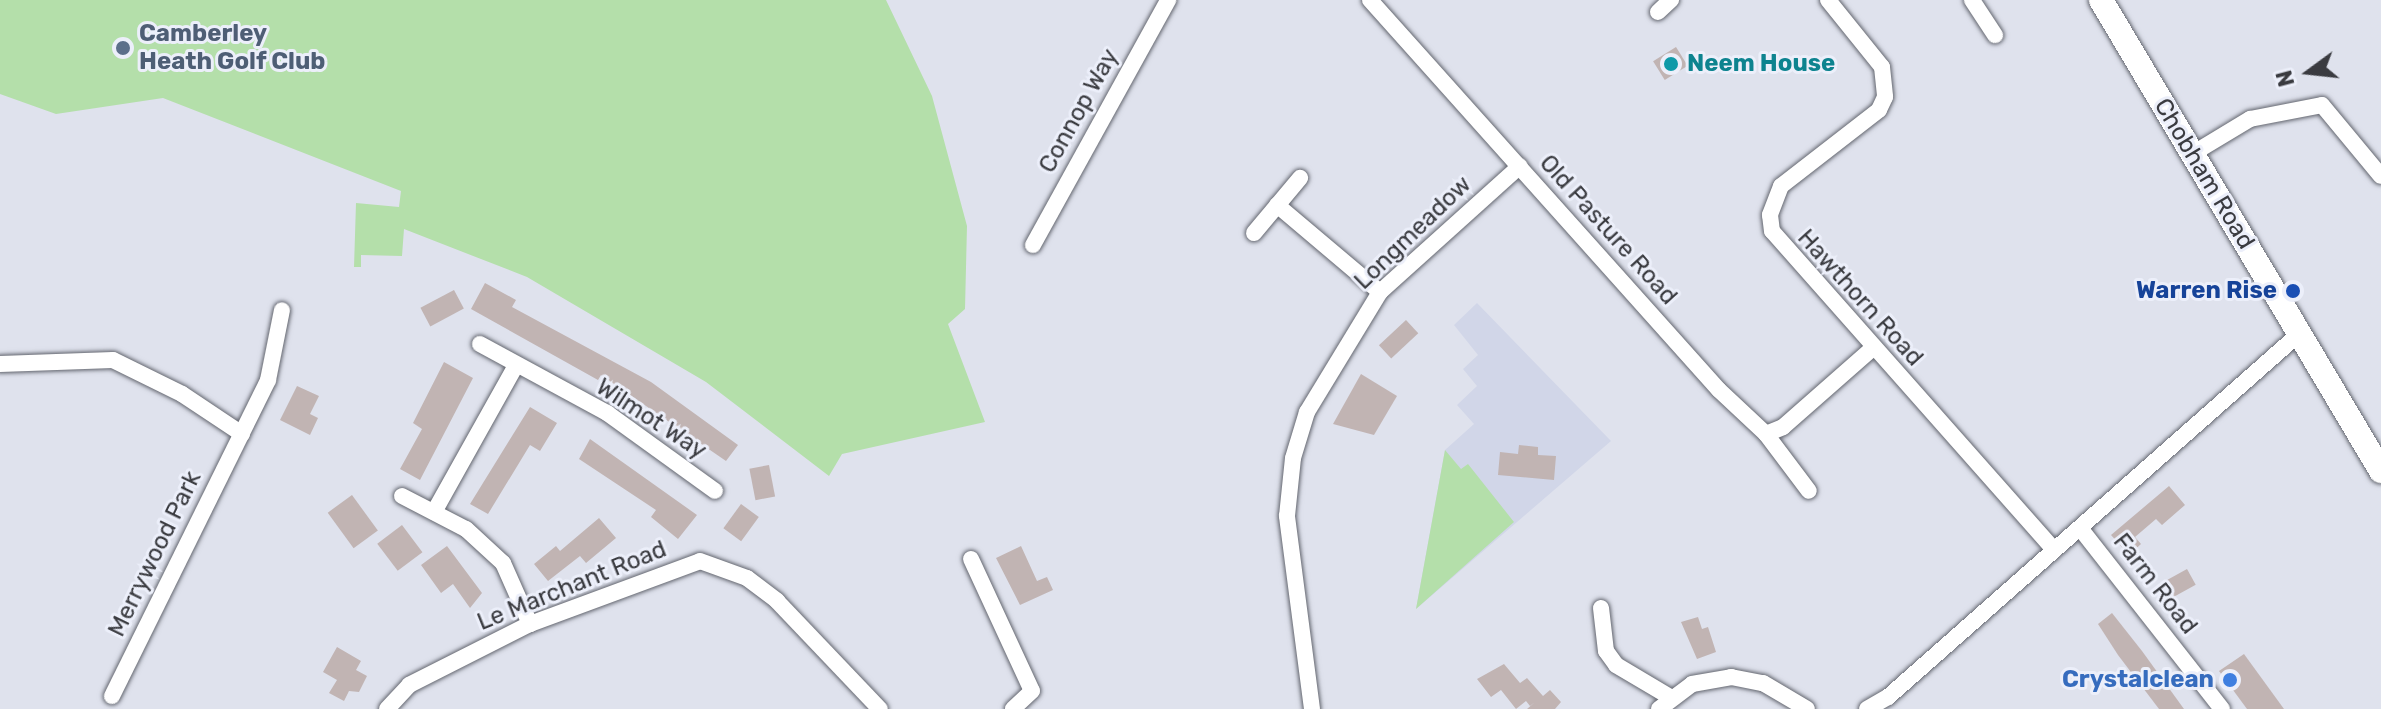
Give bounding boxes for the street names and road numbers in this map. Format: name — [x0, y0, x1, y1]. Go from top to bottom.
street label: Connop Way — [1033, 44, 1125, 178]
street label: Chobham Road — [2148, 93, 2260, 255]
street label: Old Pasture Road — [1533, 149, 1683, 311]
street label: Longmeadow — [1349, 170, 1477, 296]
street label: Hawthorn Road — [1791, 224, 1929, 372]
street label: Wilmot Way — [590, 373, 712, 465]
street label: Merrywood Park — [102, 467, 208, 641]
street label: Farm Road — [2107, 528, 2203, 640]
street label: Le Marchant Road — [473, 535, 671, 637]

